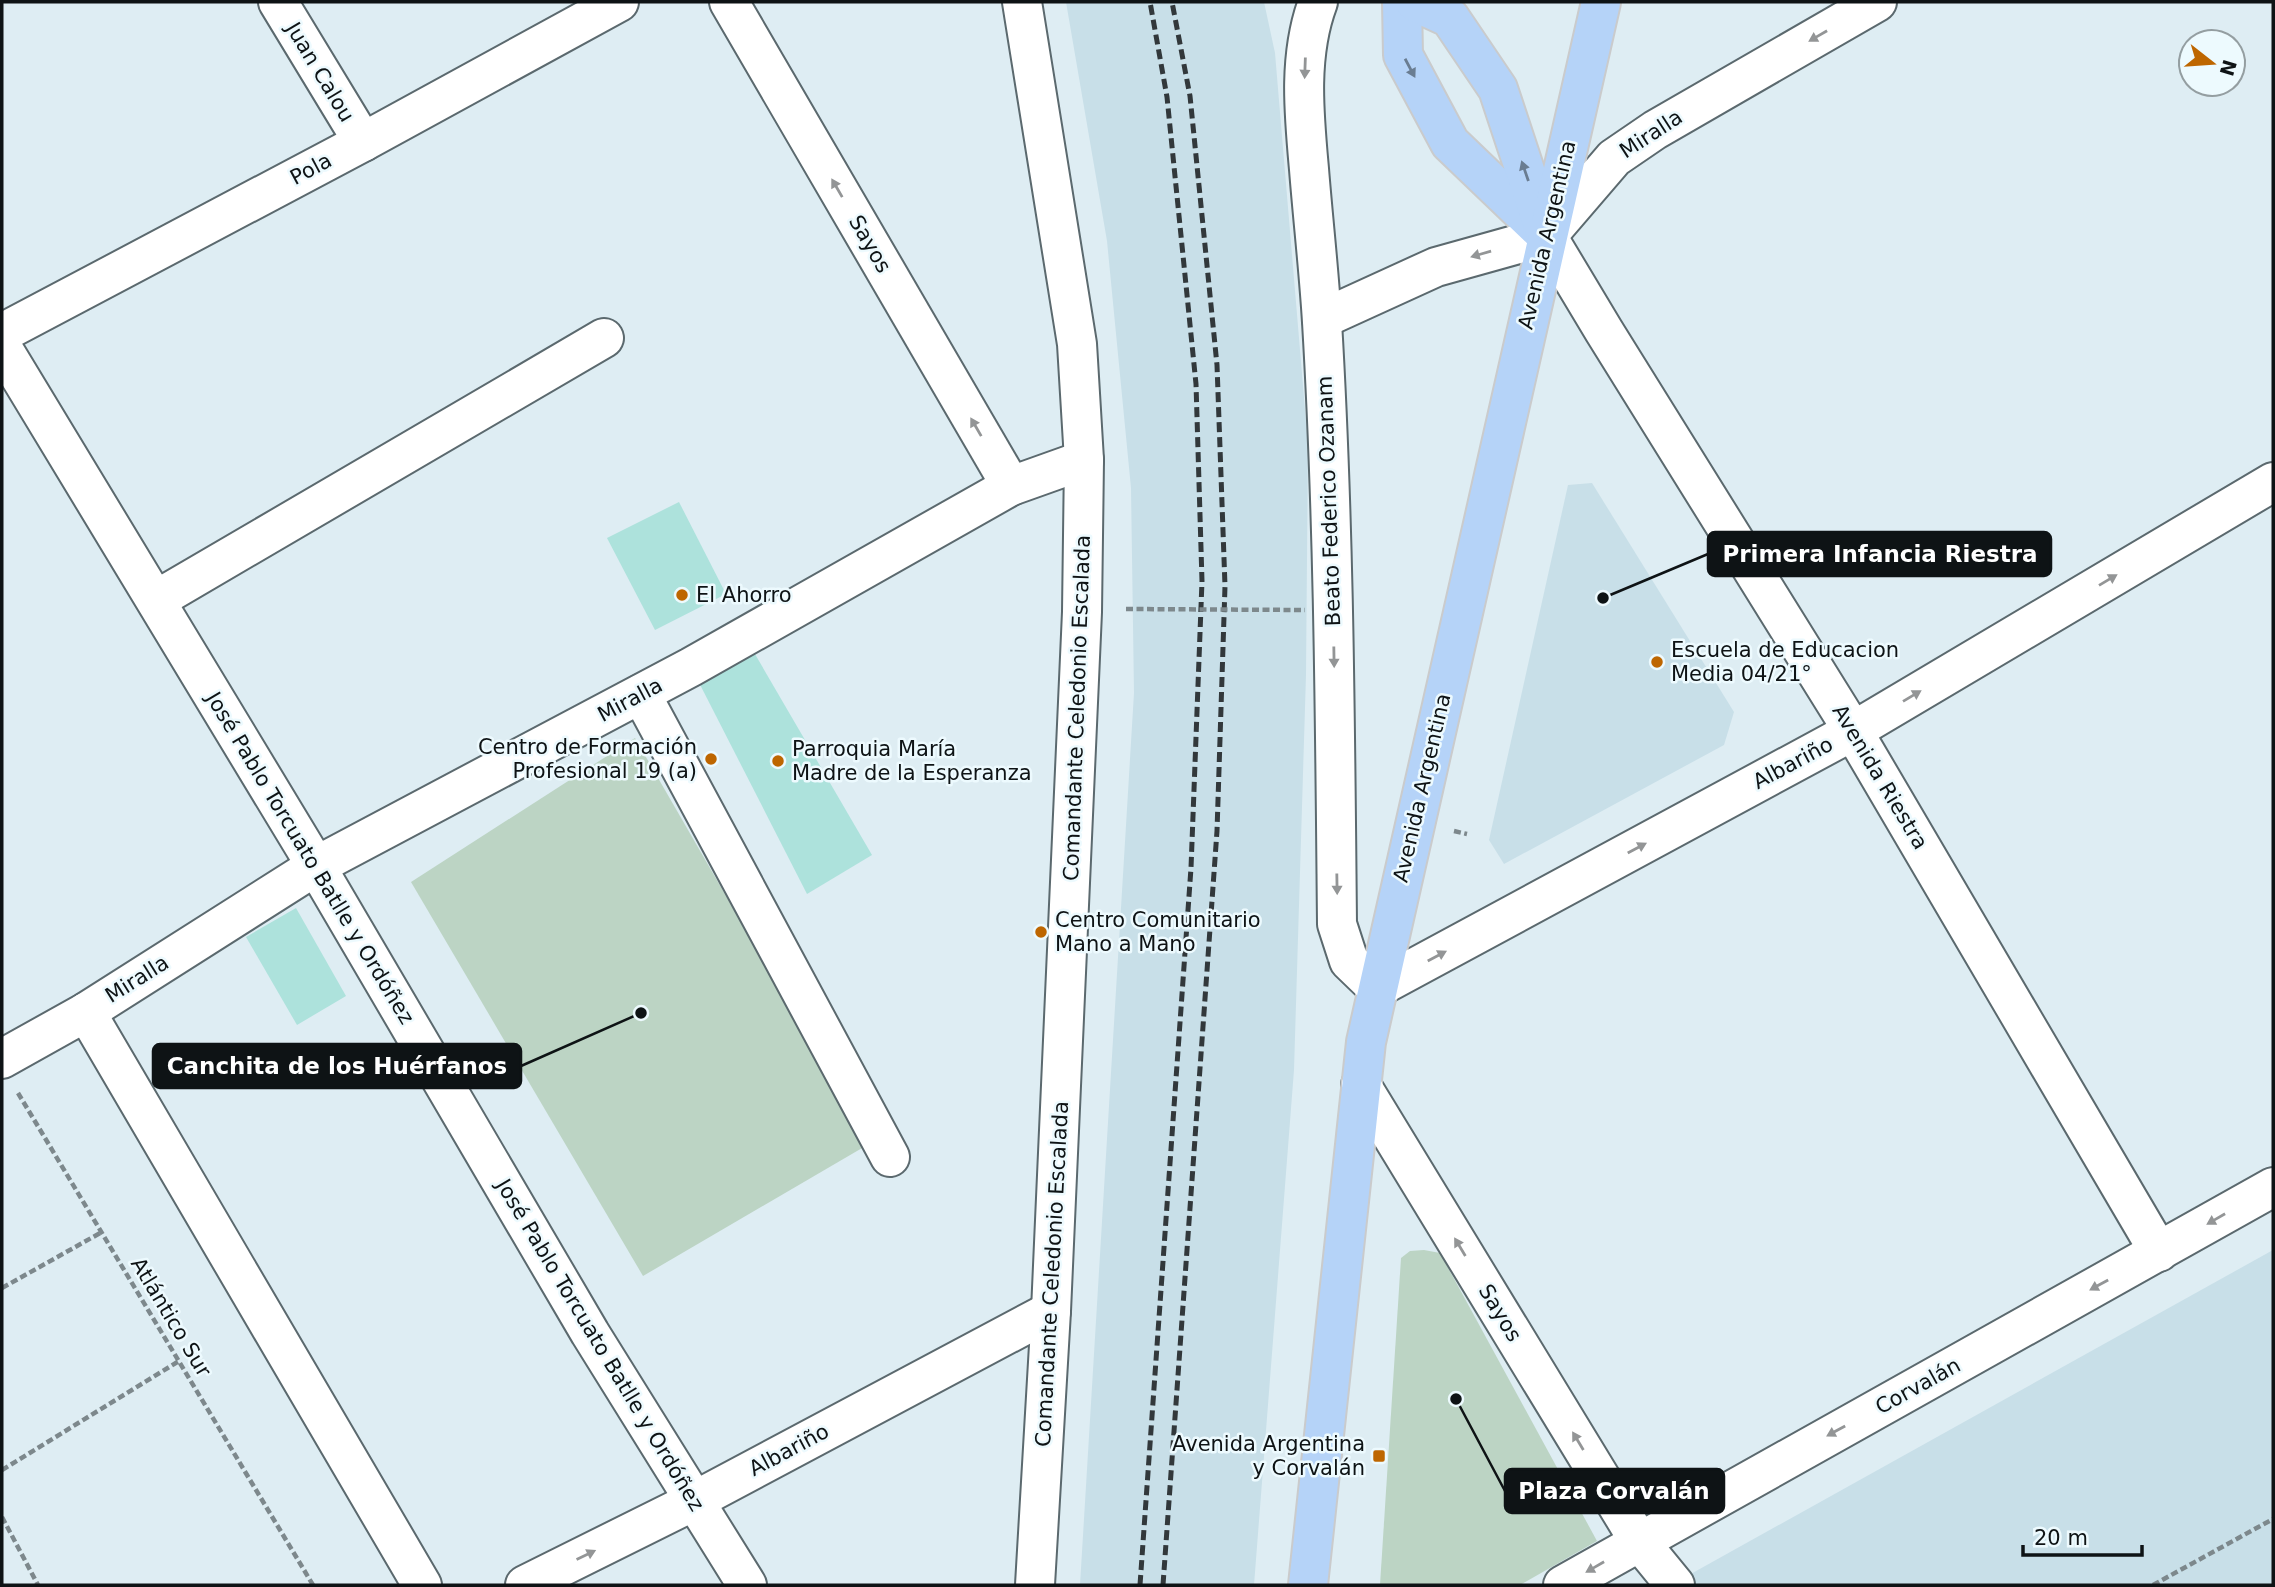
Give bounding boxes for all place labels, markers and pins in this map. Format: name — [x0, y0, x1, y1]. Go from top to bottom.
callout: Primera Infancia Riestra — [1708, 532, 2051, 576]
place label: El Ahorro — [696, 583, 792, 607]
marker: El Ahorro — [674, 587, 690, 603]
place label: Escuela de Educacion Media 04/21° — [1671, 638, 1899, 686]
marker: Escuela de Educacion Media 04/21° — [1649, 654, 1665, 670]
place label: Centro de Formación Profesional 19 (a) — [478, 735, 697, 783]
place label: Parroquia María Madre de la Esperanza — [792, 737, 1032, 785]
marker: Centro de Formación Profesional 19 (a) — [703, 751, 719, 767]
marker: Parroquia María Madre de la Esperanza — [770, 753, 786, 769]
place label: Centro Comunitario Mano a Mano — [1055, 908, 1261, 956]
marker: Centro Comunitario Mano a Mano — [1033, 924, 1049, 940]
callout: Canchita de los Huérfanos — [153, 1044, 521, 1088]
place label: Avenida Argentina y Corvalán — [1172, 1432, 1365, 1480]
marker: Avenida Argentina y Corvalán — [1371, 1448, 1387, 1464]
callout: Plaza Corvalán — [1505, 1469, 1724, 1513]

